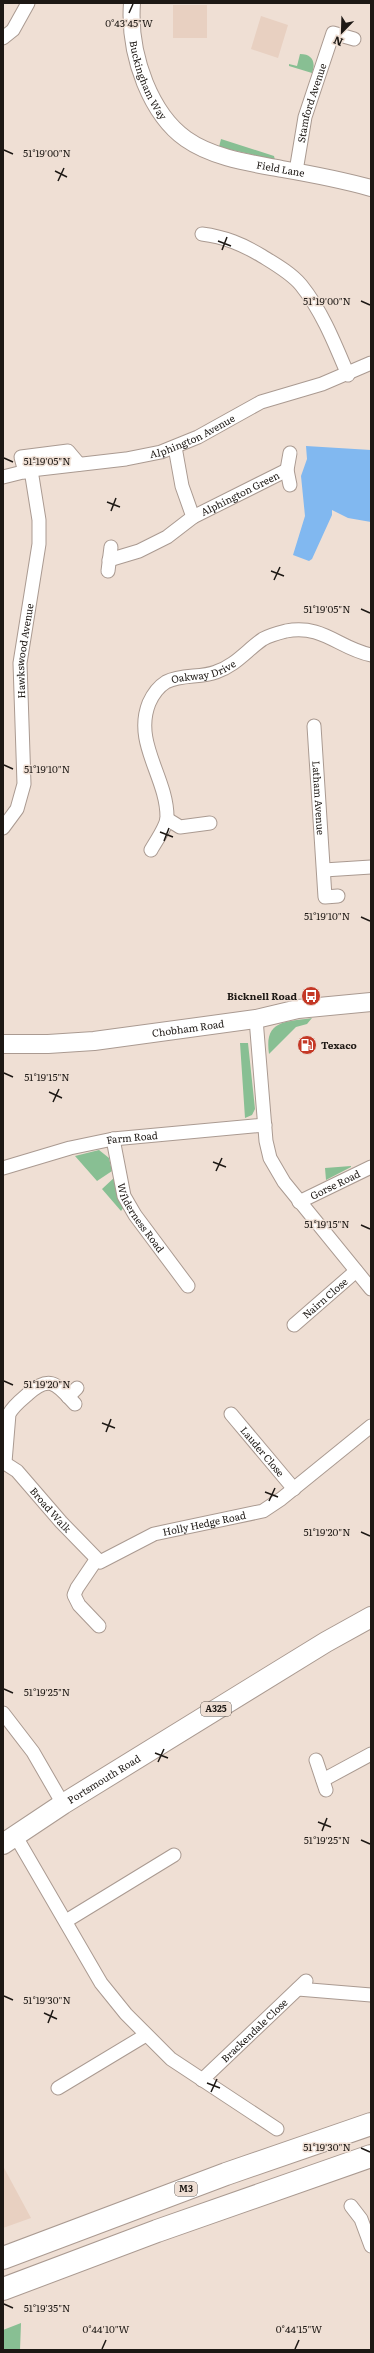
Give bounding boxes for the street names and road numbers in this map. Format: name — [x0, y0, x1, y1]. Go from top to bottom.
street label: Buckingham Way — [127, 39, 171, 123]
street label: Stamford Avenue — [293, 61, 329, 144]
street label: Field Lane — [255, 156, 306, 180]
street label: Alphington Avenue — [148, 410, 237, 461]
street label: Alphington Green — [198, 467, 282, 519]
street label: Hawkswood Avenue — [12, 602, 36, 699]
street label: Oakway Drive — [169, 656, 238, 686]
street label: Latham Avenue — [309, 760, 329, 835]
street label: Chobham Road — [151, 1015, 225, 1040]
street label: Farm Road — [105, 1127, 158, 1147]
street label: Gorse Road — [307, 1166, 362, 1203]
street label: Wilderness Road — [115, 1182, 168, 1255]
street label: Nairn Close — [299, 1274, 350, 1322]
street label: Lauder Close — [237, 1423, 288, 1479]
street label: Broad Walk — [27, 1483, 76, 1536]
street label: Holly Hedge Road — [161, 1507, 247, 1539]
road number: A325 — [201, 1702, 231, 1716]
street label: Portsmouth Road — [64, 1750, 143, 1807]
street label: Brackendale Close — [217, 1995, 290, 2065]
road number: M3 — [175, 2182, 197, 2196]

